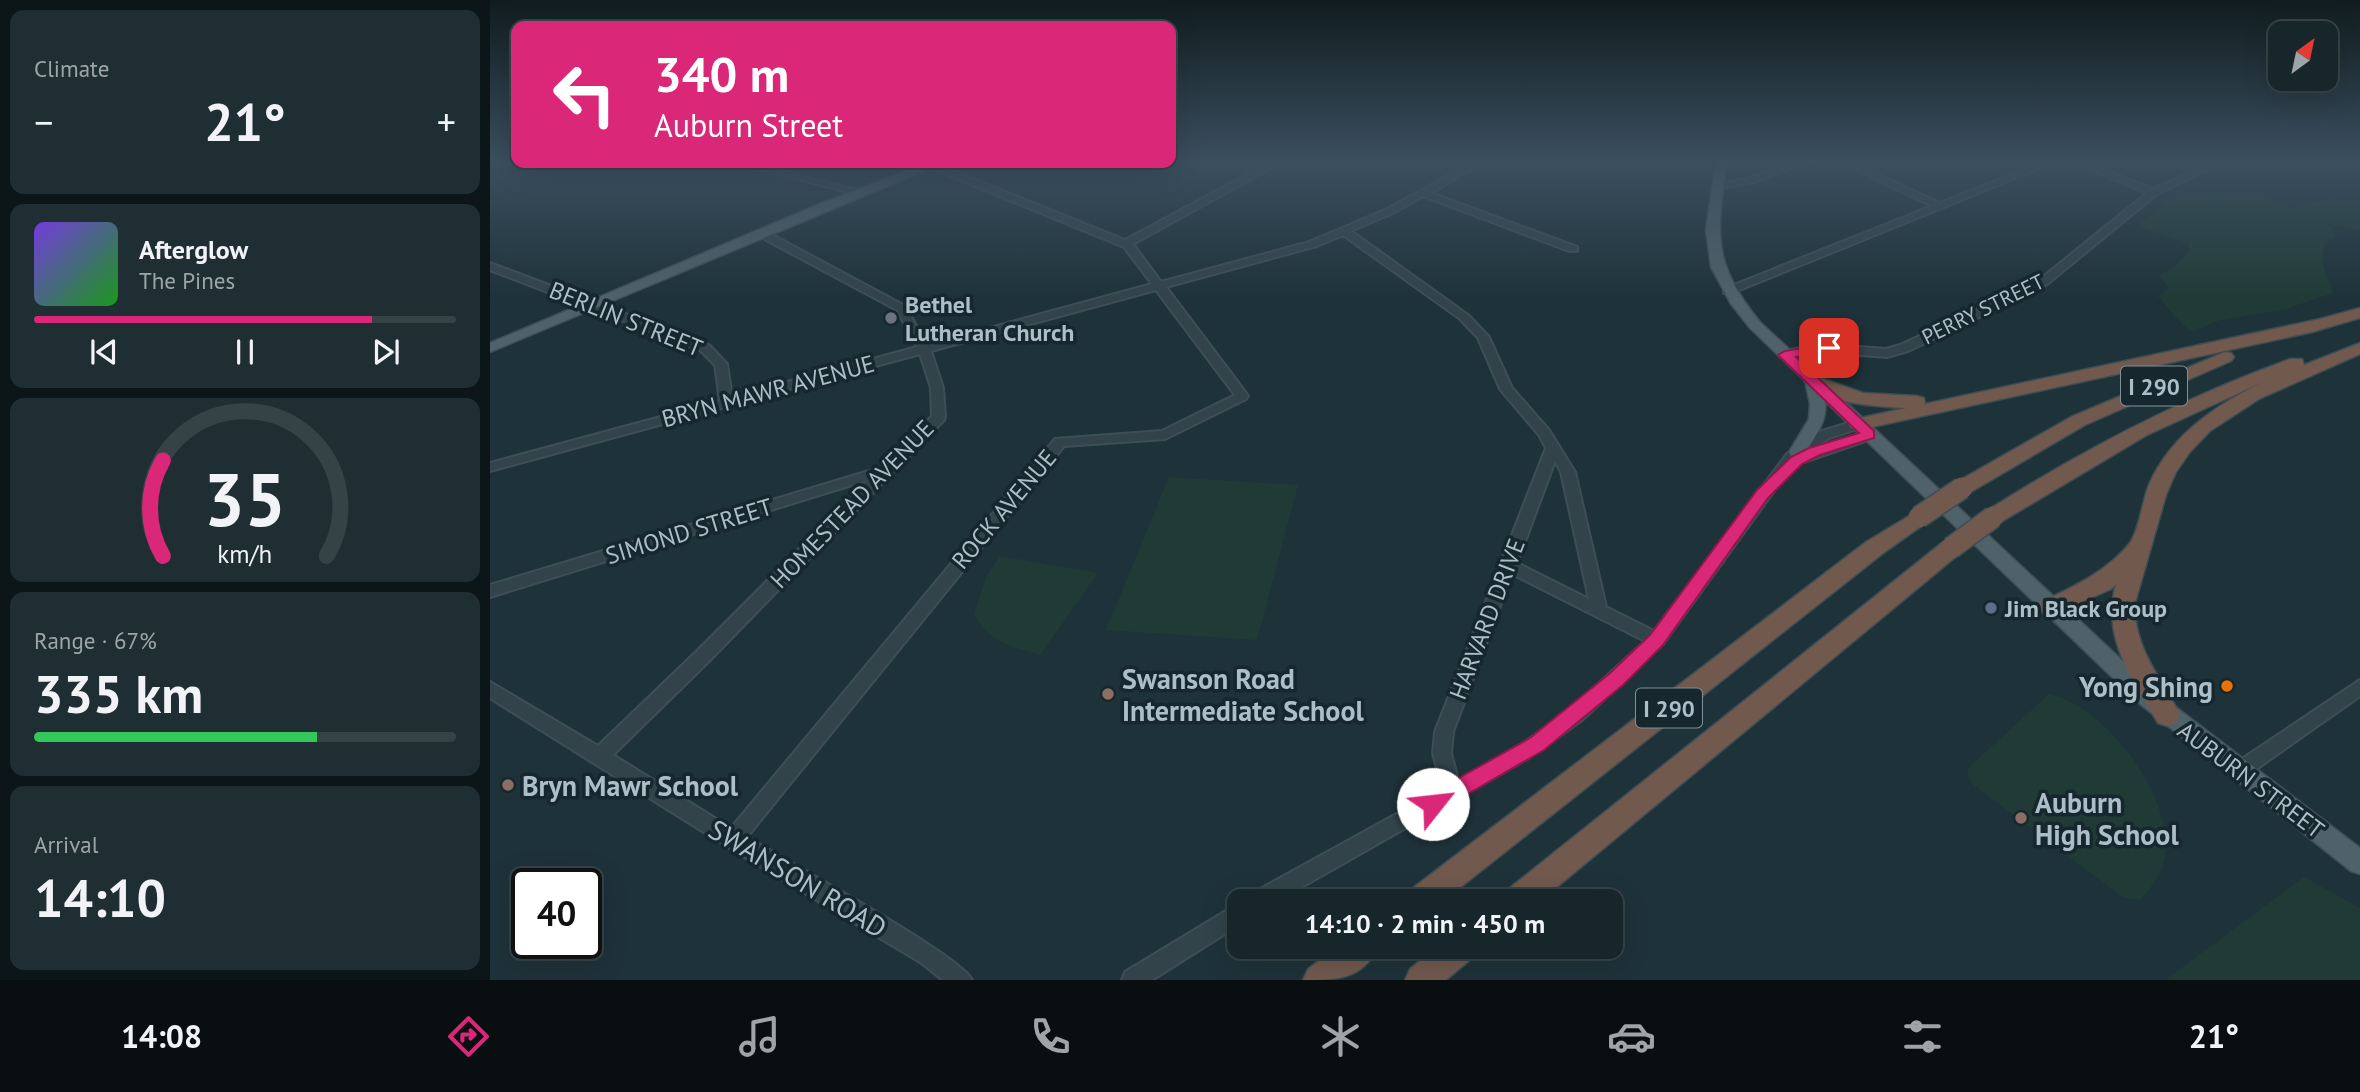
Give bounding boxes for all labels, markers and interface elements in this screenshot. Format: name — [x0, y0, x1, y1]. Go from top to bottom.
north arrow — [2268, 21, 2338, 91]
map controls — [2268, 21, 2338, 91]
text: 340 m — [654, 42, 789, 106]
icon: left — [539, 49, 630, 140]
text: Climate — [34, 54, 109, 83]
text: 21° — [204, 88, 286, 155]
text: − — [34, 97, 53, 146]
text: + — [437, 97, 456, 146]
text: Auburn Street — [654, 104, 843, 146]
text: Afterglow — [139, 233, 248, 266]
text: The Pines — [139, 266, 235, 295]
street label: PERRY STREET — [1917, 268, 2049, 350]
street label: BERLIN STREET — [545, 274, 707, 364]
place label: Bethel Lutheran Church — [905, 289, 1074, 348]
marker: Bethel Lutheran Church — [883, 310, 899, 326]
pin — [1799, 318, 1859, 378]
icon: arrive — [1810, 329, 1848, 367]
icon: previous — [85, 333, 123, 371]
icon: pause — [226, 333, 264, 371]
icon: next — [367, 333, 405, 371]
street label: BRYN MAWR AVENUE — [658, 348, 878, 434]
road number: I 290 — [2121, 366, 2187, 406]
street label: HOMESTEAD AVENUE — [763, 413, 941, 595]
street label: ROCK AVENUE — [945, 443, 1063, 575]
text: 35 — [204, 452, 286, 546]
street label: SIMOND STREET — [602, 491, 776, 571]
street label: HARVARD DRIVE — [1442, 534, 1532, 704]
text: km/h — [218, 538, 272, 570]
place label: Jim Black Group — [2004, 593, 2167, 624]
marker: Jim Black Group — [1983, 600, 1999, 616]
text: Range · 67% — [34, 626, 157, 655]
text: 335 km — [34, 660, 203, 727]
place label: Swanson Road Intermediate School — [1122, 660, 1364, 729]
place label: Yong Shing — [2078, 668, 2213, 705]
marker: Yong Shing — [2219, 678, 2235, 694]
marker: Swanson Road Intermediate School — [1100, 686, 1116, 702]
road number: I 290 — [1636, 688, 1702, 728]
street label: AUBURN STREET — [2172, 715, 2330, 845]
place label: Bryn Mawr School — [522, 767, 739, 804]
position arrow — [1396, 767, 1470, 841]
marker: Bryn Mawr School — [500, 777, 516, 793]
place label: Auburn High School — [2035, 784, 2179, 853]
street label: SWANSON ROAD — [702, 810, 894, 946]
marker: Auburn High School — [2013, 810, 2029, 826]
text: Arrival — [34, 830, 98, 859]
text: 14:10 — [34, 864, 166, 931]
speed limit sign: 40 — [511, 868, 602, 959]
text: 14:10 · 2 min · 450 m — [1305, 907, 1545, 940]
icon: directions — [444, 1012, 493, 1061]
icon: music — [735, 1012, 784, 1061]
icon: phone — [1026, 1012, 1075, 1061]
icon: climate — [1316, 1012, 1365, 1061]
icon: car — [1607, 1012, 1656, 1061]
icon: filters — [1898, 1012, 1947, 1061]
text: 14:08 — [121, 1015, 202, 1057]
text: 21° — [2189, 1015, 2239, 1057]

